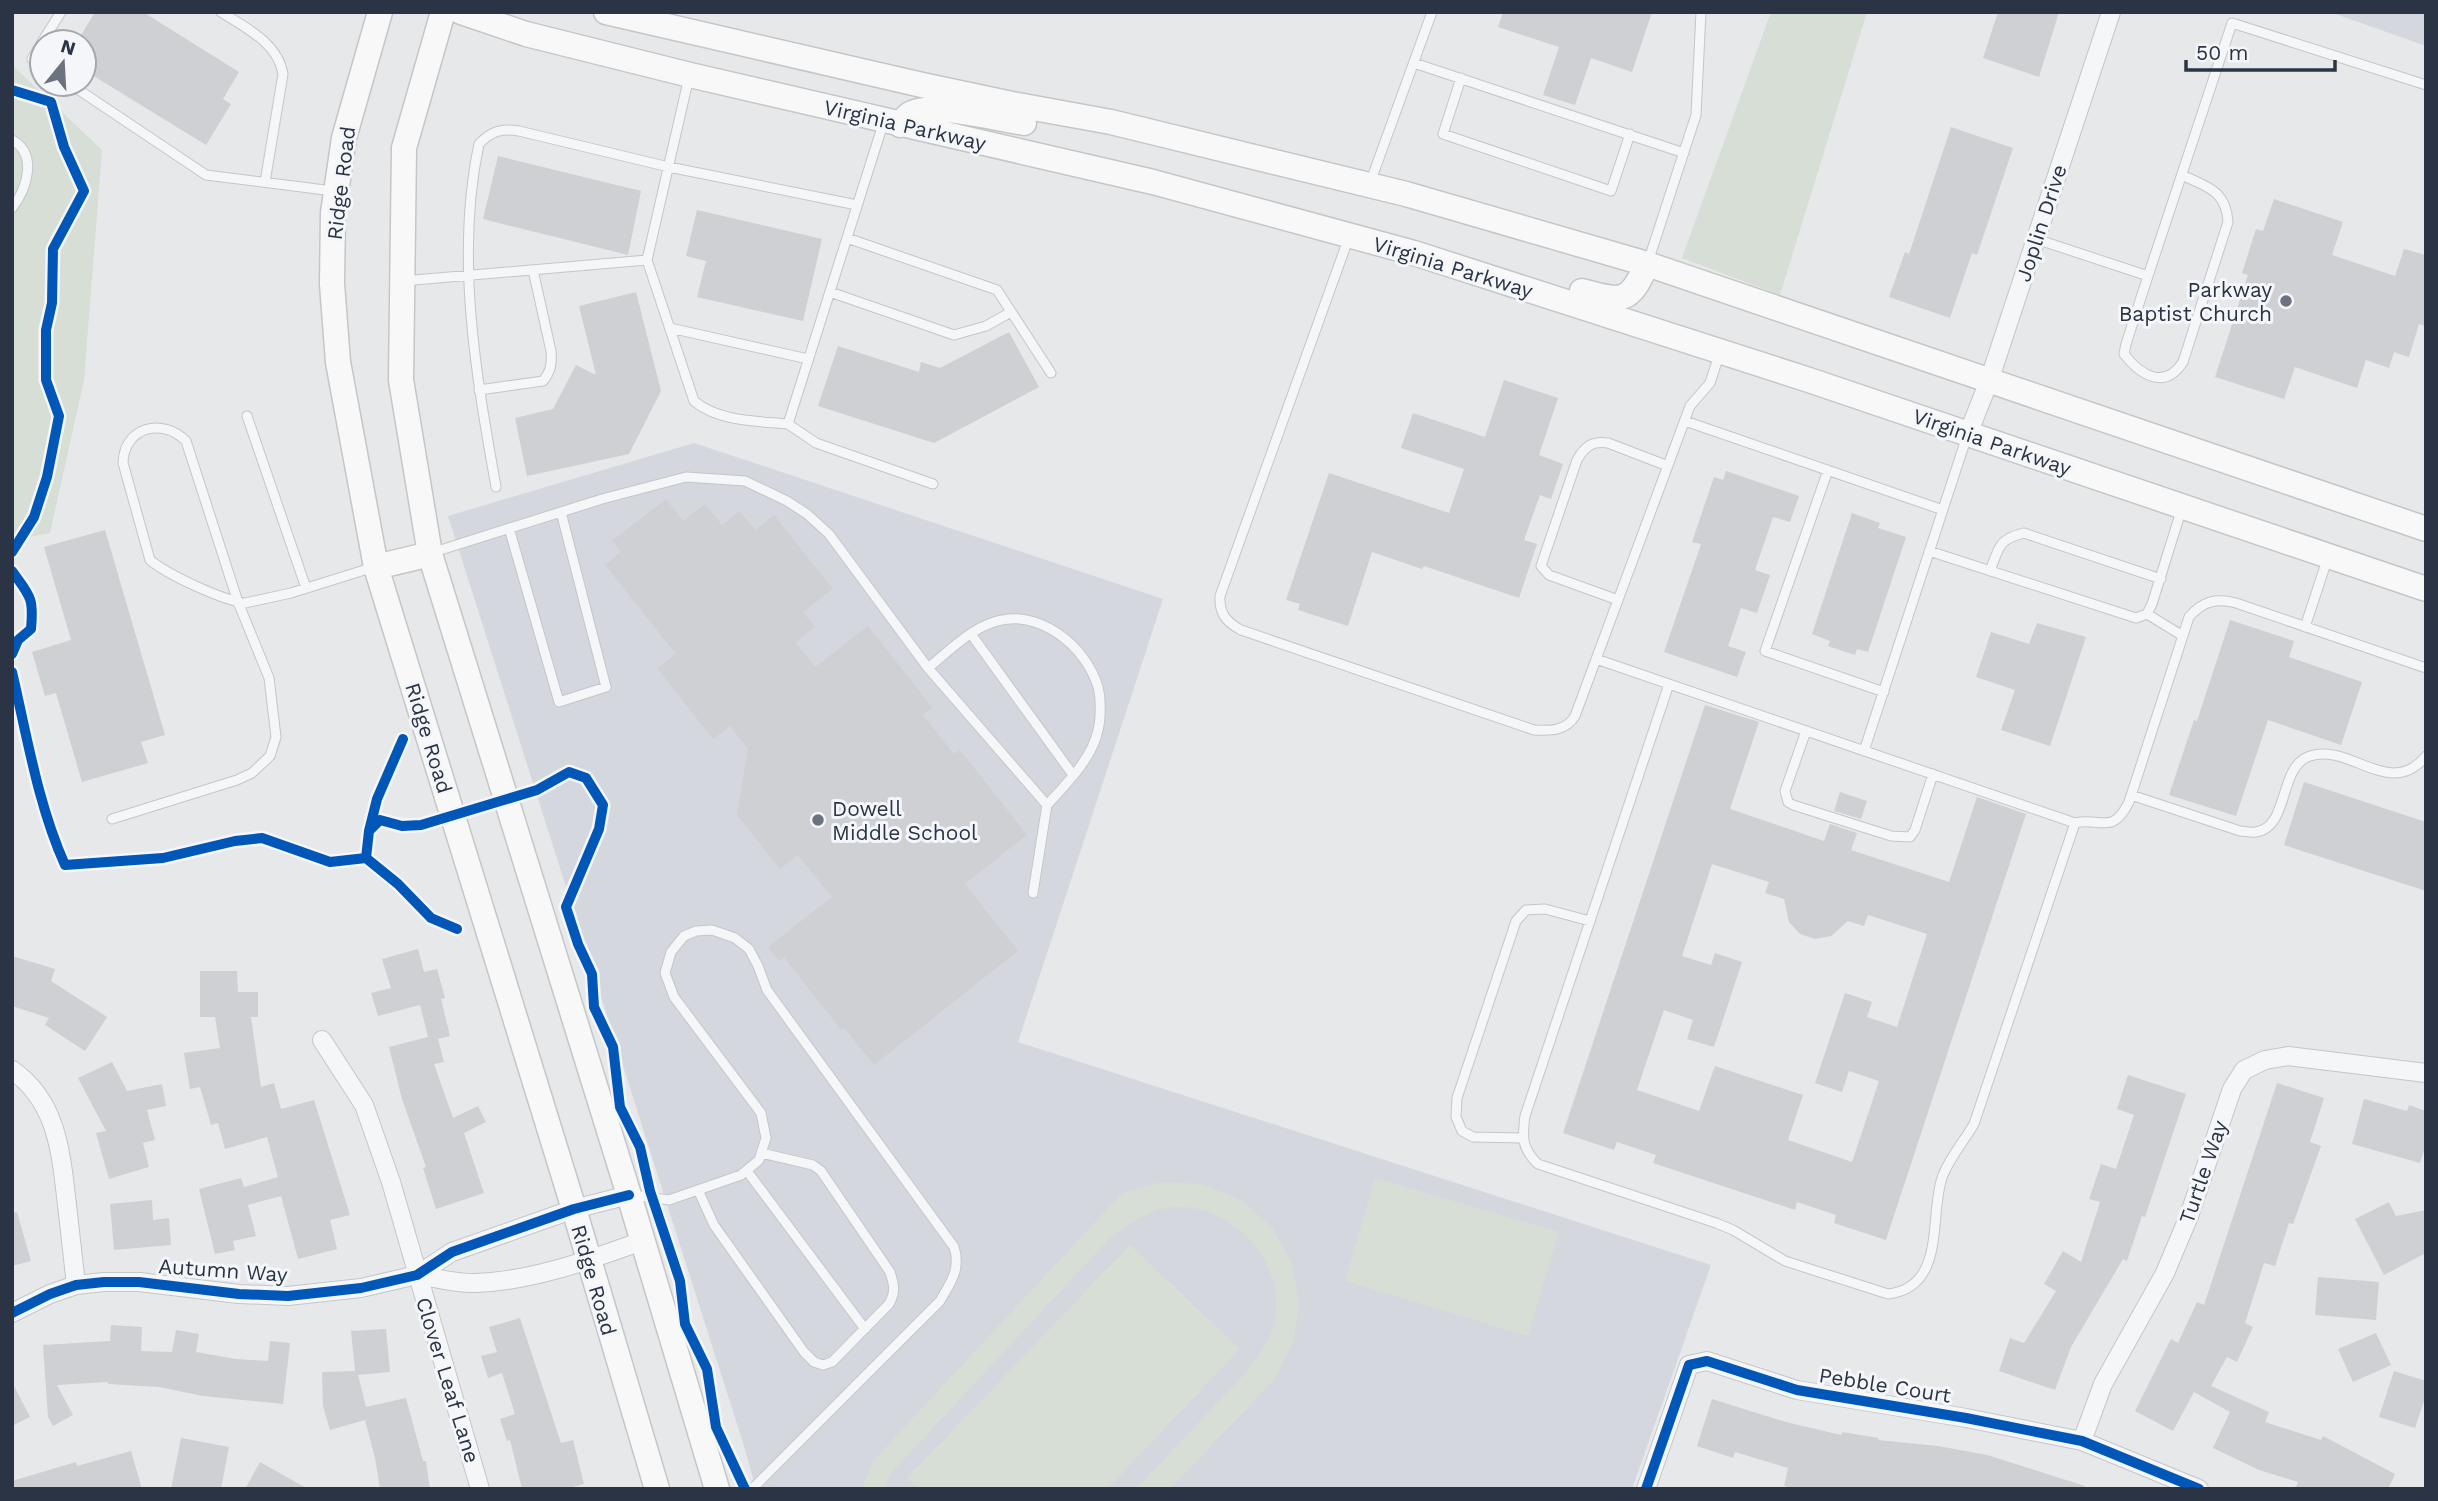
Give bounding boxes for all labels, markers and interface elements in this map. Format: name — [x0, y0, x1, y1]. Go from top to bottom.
north arrow — [28, 28, 98, 98]
scale bar — [2186, 28, 2335, 72]
text: N — [58, 34, 78, 60]
text: 50 m — [2196, 40, 2248, 65]
street label: Virginia Parkway — [821, 94, 989, 156]
street label: Ridge Road — [322, 125, 360, 241]
street label: Joplin Drive — [2010, 161, 2072, 285]
street label: Virginia Parkway — [1370, 231, 1536, 303]
place label: Parkway Baptist Church — [2119, 277, 2272, 326]
marker: Parkway Baptist Church — [2278, 293, 2294, 309]
street label: Virginia Parkway — [1910, 403, 2075, 481]
street label: Ridge Road — [400, 680, 458, 796]
place label: Dowell Middle School — [832, 796, 978, 845]
marker: Dowell Middle School — [810, 812, 826, 828]
street label: Turtle Way — [2174, 1117, 2232, 1227]
street label: Ridge Road — [566, 1222, 622, 1338]
street label: Autumn Way — [158, 1253, 289, 1287]
street label: Clover Leaf Lane — [411, 1294, 485, 1466]
street label: Pebble Court — [1817, 1362, 1953, 1408]

